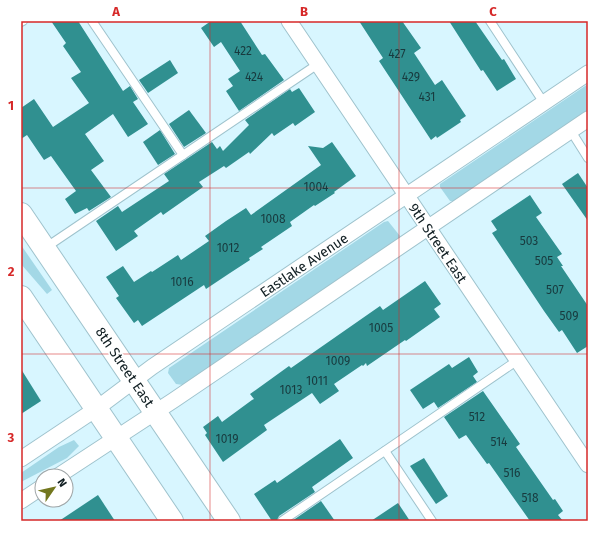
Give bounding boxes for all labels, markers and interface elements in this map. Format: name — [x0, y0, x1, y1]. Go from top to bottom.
text: A — [111, 4, 120, 19]
text: B — [300, 4, 308, 19]
text: C — [489, 4, 497, 19]
house number: 422 — [234, 44, 252, 58]
house number: 427 — [388, 47, 406, 61]
house number: 424 — [245, 70, 264, 84]
house number: 429 — [402, 70, 420, 84]
house number: 431 — [418, 90, 436, 104]
text: 1 — [8, 98, 14, 113]
house number: 1004 — [304, 180, 329, 194]
street label: 9th Street East — [405, 200, 471, 287]
house number: 1008 — [260, 212, 286, 226]
street label: Eastlake Avenue — [257, 230, 352, 301]
house number: 503 — [520, 234, 538, 248]
house number: 1012 — [217, 241, 239, 255]
house number: 505 — [535, 254, 553, 268]
text: 2 — [8, 264, 15, 279]
house number: 1016 — [170, 275, 194, 289]
house number: 507 — [546, 283, 564, 297]
house number: 509 — [560, 309, 578, 323]
house number: 1005 — [369, 321, 393, 335]
street label: 8th Street East — [92, 324, 158, 411]
house number: 1009 — [326, 354, 350, 368]
house number: 1011 — [306, 374, 328, 388]
house number: 1013 — [280, 383, 302, 397]
house number: 512 — [469, 410, 485, 424]
text: 3 — [7, 430, 15, 445]
house number: 1019 — [215, 432, 239, 446]
house number: 514 — [491, 435, 508, 449]
house number: 516 — [504, 466, 521, 480]
north arrow — [34, 468, 74, 508]
text: N — [54, 476, 69, 489]
house number: 518 — [521, 491, 539, 505]

